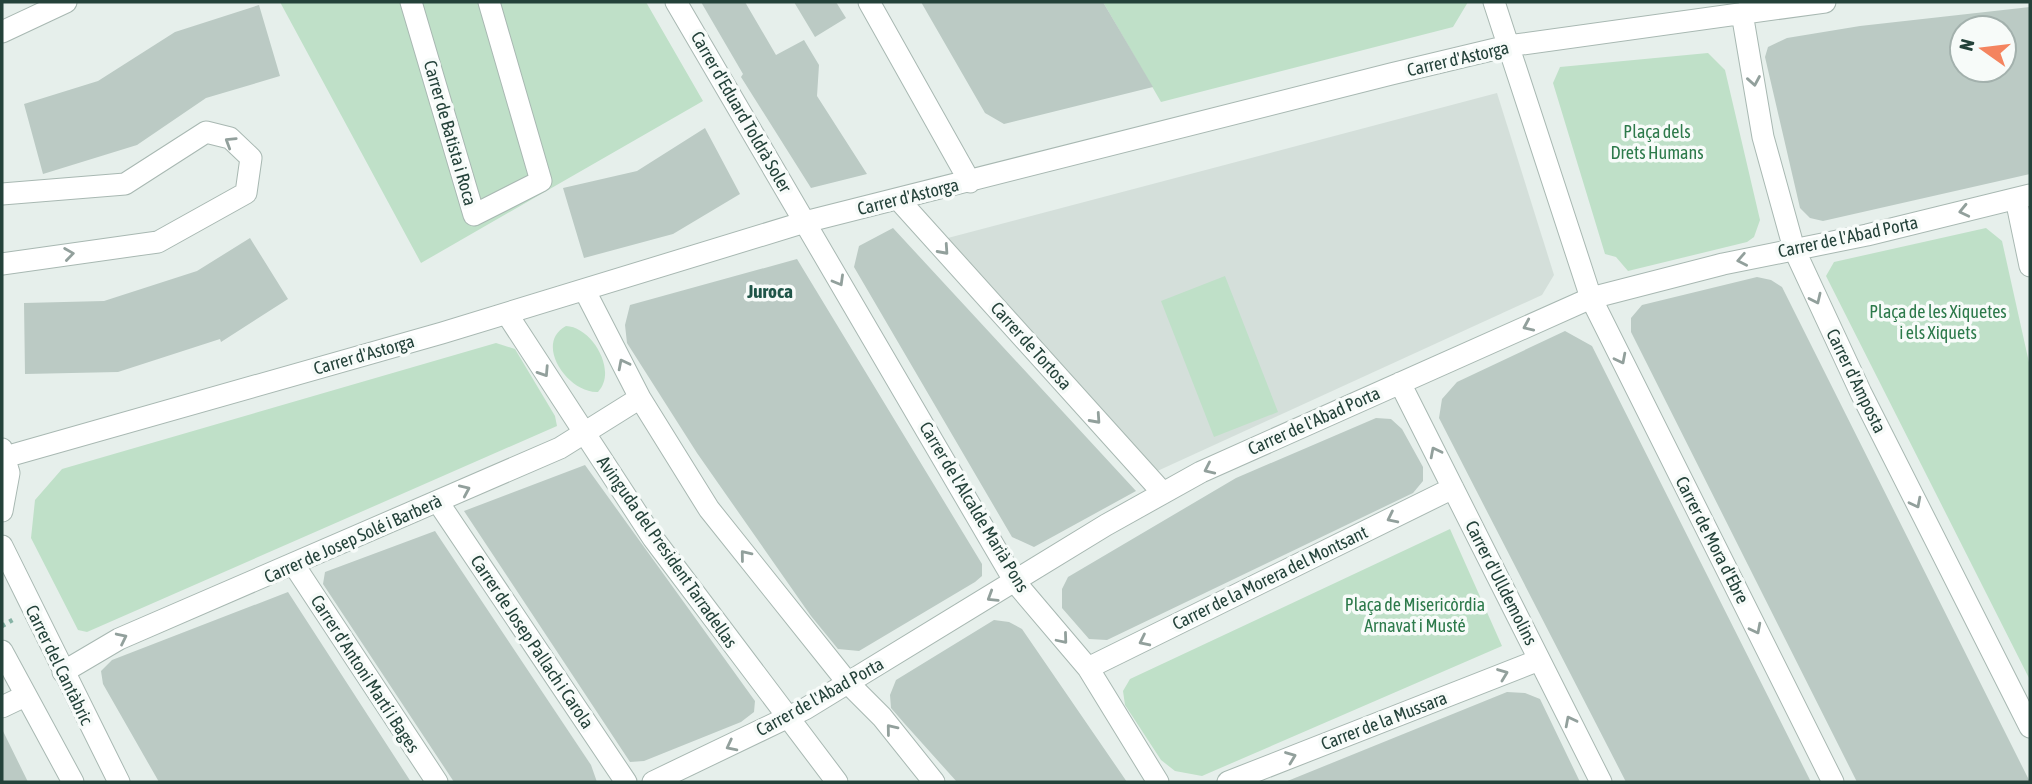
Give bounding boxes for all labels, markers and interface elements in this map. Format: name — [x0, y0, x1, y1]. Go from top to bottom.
north arrow — [1948, 14, 2018, 84]
street label: Carrer d'Eduard Toldrà Soler — [687, 28, 796, 197]
street label: Carrer d'Astorga — [1405, 37, 1511, 80]
text: N — [1954, 37, 1979, 53]
street label: Carrer de Batista i Roca — [420, 58, 481, 208]
one-way arrow — [1746, 75, 1761, 87]
park label: Plaça dels Drets Humans — [1610, 121, 1704, 163]
one-way arrow — [225, 137, 238, 150]
street label: Carrer d'Astorga — [855, 174, 961, 219]
one-way arrow — [1958, 203, 1970, 217]
street label: Carrer de l'Abad Porta — [1776, 211, 1920, 262]
one-way arrow — [936, 241, 949, 254]
one-way arrow — [64, 247, 75, 262]
one-way arrow — [1736, 252, 1748, 267]
one-way arrow — [831, 273, 844, 286]
district label: Juroca — [746, 280, 793, 302]
one-way arrow — [1808, 291, 1822, 304]
street label: Carrer de Tortosa — [986, 297, 1076, 394]
park label: Plaça de les Xiquetes i els Xiquets — [1869, 301, 2007, 343]
one-way arrow — [1523, 318, 1535, 332]
street label: Carrer d'Amposta — [1822, 325, 1891, 436]
street label: Carrer d'Astorga — [311, 330, 417, 379]
one-way arrow — [1613, 352, 1627, 365]
one-way arrow — [617, 359, 631, 371]
one-way arrow — [535, 364, 548, 377]
street label: Carrer de l'Abad Porta — [1244, 382, 1383, 459]
one-way arrow — [1088, 411, 1100, 424]
street label: Carrer de l'Alcalde Marià Pons — [915, 418, 1034, 596]
one-way arrow — [1430, 447, 1444, 459]
street label: Avinguda del President Tarradellas — [593, 452, 742, 652]
one-way arrow — [1204, 461, 1216, 475]
street label: Carrer de Mora d'Ebre — [1671, 473, 1754, 607]
one-way arrow — [458, 484, 471, 498]
street label: Carrer de Josep Solé i Barberà — [261, 490, 445, 587]
one-way arrow — [1908, 496, 1922, 508]
one-way arrow — [1387, 510, 1399, 524]
street label: Carrer d'Ulldemolins — [1461, 517, 1542, 648]
street label: Carrer de la Morera del Montsant — [1169, 521, 1371, 634]
one-way arrow — [741, 550, 754, 563]
street label: Carrer de Josep Pallach i Carola — [467, 551, 598, 732]
one-way arrow — [986, 588, 999, 601]
street label: Carrer d'Antoni Martí i Bages — [307, 591, 424, 756]
park label: Plaça de Misericòrdia Arnavat i Musté — [1345, 594, 1485, 636]
street label: Carrer del Cantàbric — [21, 602, 98, 728]
one-way arrow — [1747, 622, 1761, 634]
one-way arrow — [1055, 632, 1068, 644]
one-way arrow — [1139, 632, 1151, 646]
one-way arrow — [115, 633, 127, 647]
street label: Carrer de l'Abad Porta — [752, 653, 887, 740]
one-way arrow — [1496, 668, 1508, 682]
street label: Carrer de la Mussara — [1318, 687, 1450, 754]
one-way arrow — [1565, 716, 1579, 728]
one-way arrow — [887, 725, 900, 737]
one-way arrow — [726, 738, 738, 752]
one-way arrow — [1285, 752, 1297, 766]

